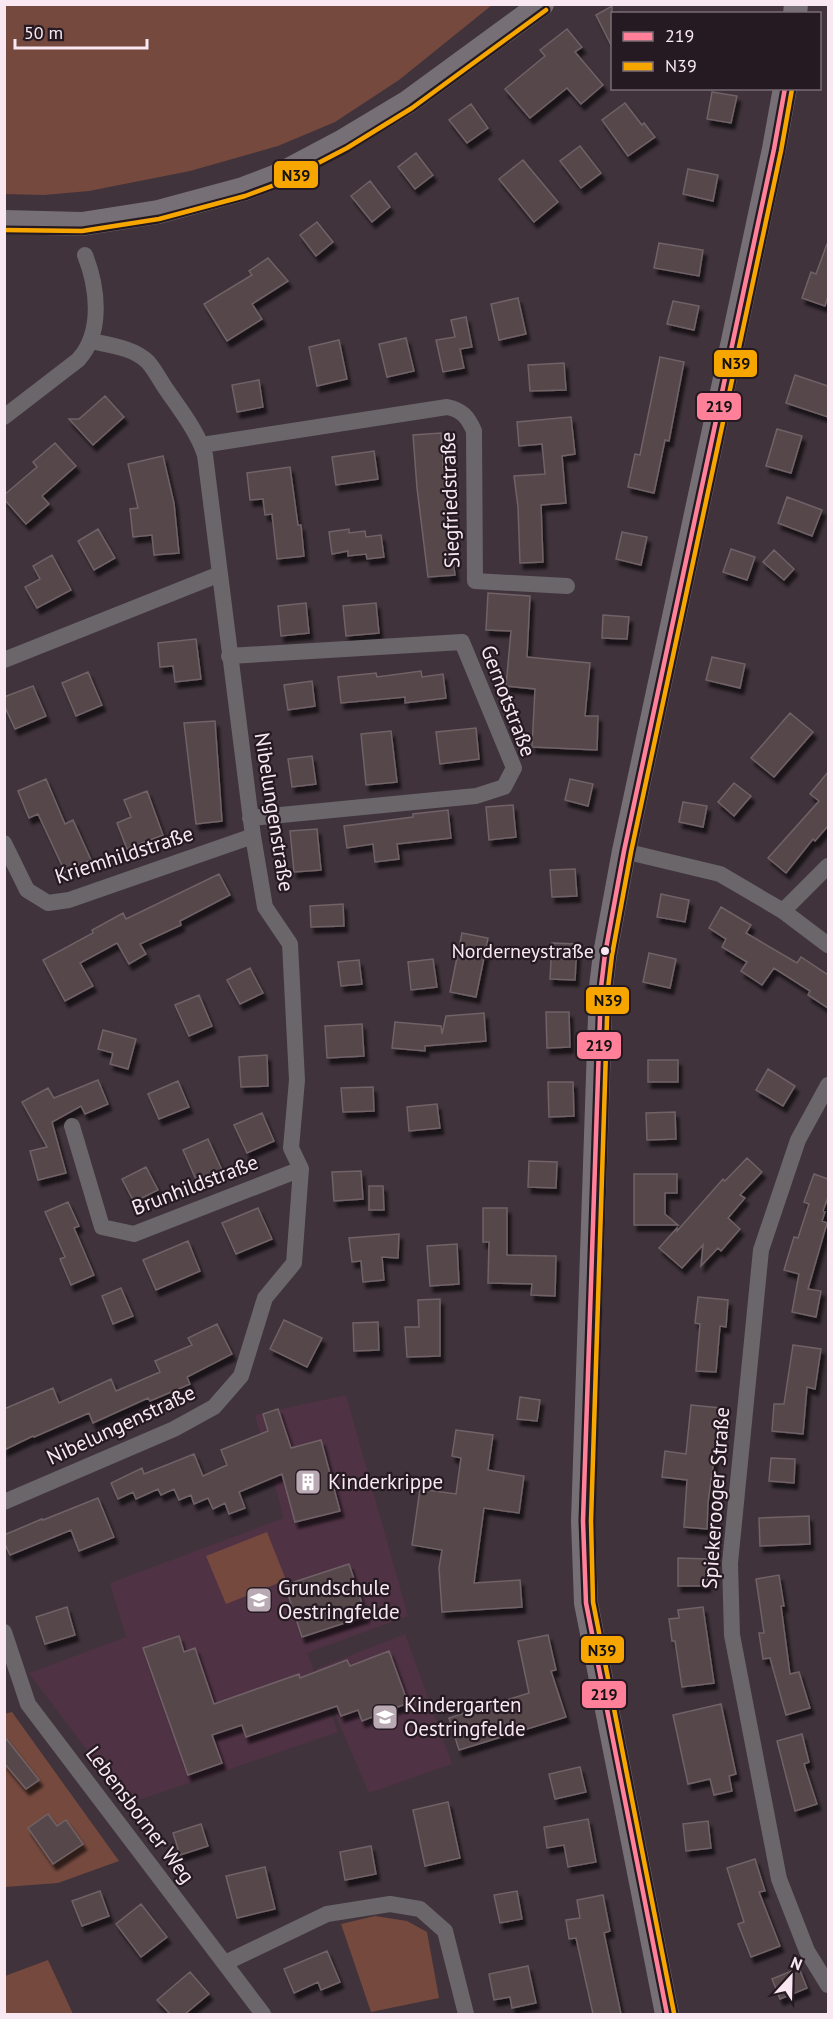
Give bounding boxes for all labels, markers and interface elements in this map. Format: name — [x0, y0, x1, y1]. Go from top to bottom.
scale bar — [15, 12, 147, 50]
legend — [611, 12, 821, 90]
text: 50 m — [24, 21, 63, 44]
text: 219 — [665, 24, 694, 47]
text: N39 — [665, 54, 697, 77]
line badge: N39 — [273, 160, 319, 189]
text: N39 — [282, 165, 310, 185]
line badge: N39 — [713, 349, 758, 378]
text: N39 — [722, 353, 750, 373]
line badge: 219 — [696, 392, 742, 421]
text: 219 — [705, 396, 733, 416]
street label: Siegfriedstraße — [434, 431, 465, 569]
street label: Gernotstraße — [475, 641, 542, 760]
street label: Nibelungenstraße — [249, 730, 300, 893]
street label: Kriemhildstraße — [51, 819, 196, 890]
place label: Norderneystraße — [451, 938, 594, 964]
marker: Norderneystraße — [599, 945, 611, 957]
line badge: N39 — [585, 986, 630, 1015]
text: N39 — [594, 990, 622, 1010]
line badge: 219 — [576, 1031, 622, 1060]
text: 219 — [585, 1035, 613, 1055]
street label: Brunhildstraße — [128, 1148, 262, 1221]
street label: Nibelungenstraße — [42, 1378, 199, 1471]
street label: Spiekerooger Straße — [696, 1406, 735, 1590]
building icon: Kinderkrippe — [293, 1467, 323, 1497]
place label: Kinderkrippe — [328, 1468, 443, 1495]
place label: Grundschule Oestringfelde — [278, 1574, 400, 1625]
school or university icon: Grundschule Oestringfelde — [244, 1585, 274, 1615]
line badge: N39 — [580, 1635, 625, 1664]
text: N39 — [588, 1640, 616, 1660]
line badge: 219 — [581, 1680, 627, 1709]
text: 219 — [590, 1684, 618, 1704]
place label: Kindergarten Oestringfelde — [404, 1691, 526, 1742]
school or university icon: Kindergarten Oestringfelde — [370, 1702, 400, 1732]
street label: Lebensborner Weg — [80, 1741, 201, 1889]
north arrow — [761, 1947, 821, 2007]
text: N — [788, 1952, 805, 1974]

